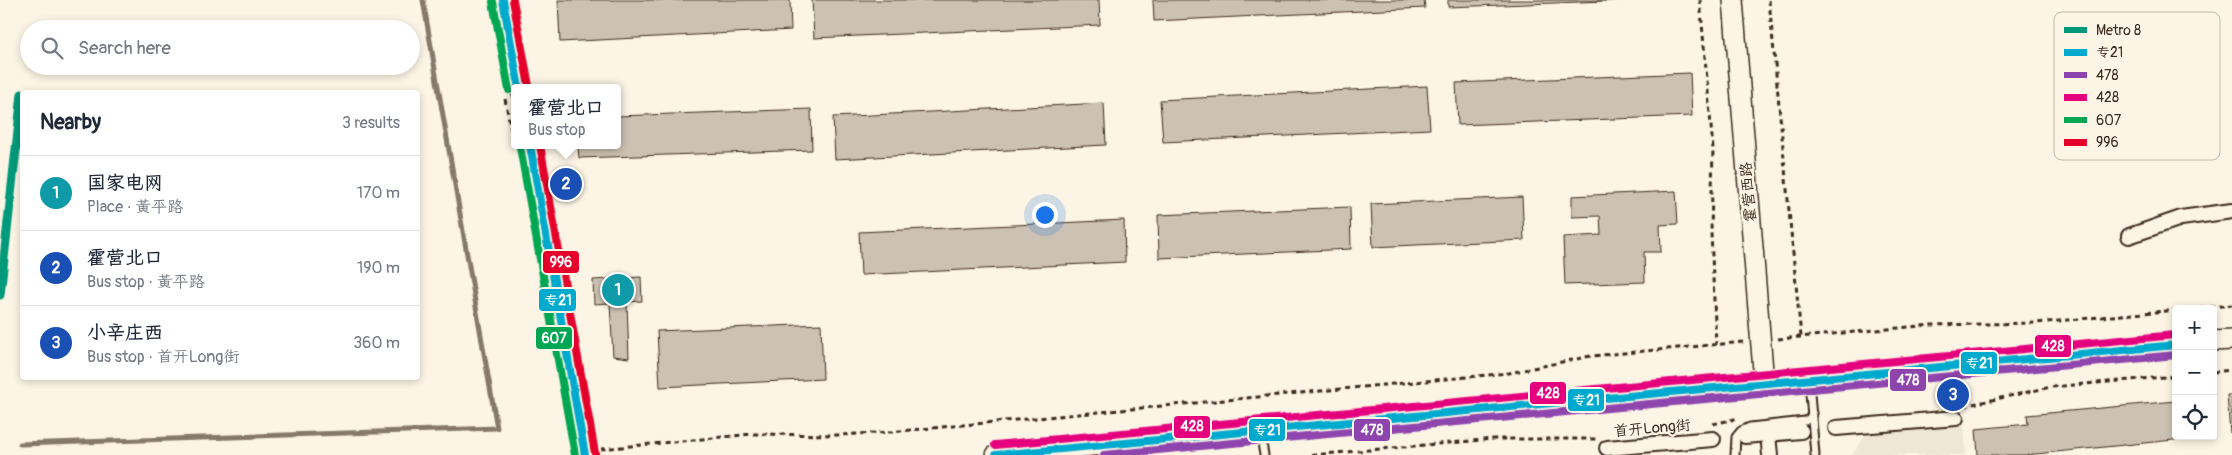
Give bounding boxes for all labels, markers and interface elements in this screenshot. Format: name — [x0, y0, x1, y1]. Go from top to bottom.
legend — [2054, 12, 2220, 160]
search box — [20, 20, 420, 75]
text: Metro 8 — [2096, 22, 2141, 39]
icon: search — [38, 34, 66, 62]
text: Search here — [78, 36, 171, 60]
text: 专21 — [2096, 44, 2123, 61]
text: 478 — [2096, 67, 2119, 84]
popup — [511, 84, 621, 149]
text: 428 — [2096, 89, 2119, 106]
text: 霍营北口 — [528, 96, 604, 120]
text: Nearby — [40, 109, 101, 136]
text: 607 — [2096, 112, 2122, 129]
text: 3 results — [342, 113, 400, 133]
text: Bus stop — [528, 120, 586, 140]
text: 996 — [2096, 134, 2119, 151]
street label: 霍营西路 — [1736, 161, 1761, 223]
pin: 2 — [550, 165, 582, 203]
text: 国家电网 — [87, 171, 163, 195]
text: 1 — [53, 183, 59, 203]
text: 170 m — [357, 183, 400, 203]
text: Place · 黄平路 — [87, 197, 183, 217]
your location — [1032, 202, 1058, 228]
text: 霍营北口 — [87, 246, 163, 270]
line badge: 996 — [542, 250, 580, 274]
text: 996 — [550, 254, 572, 271]
text: 2 — [52, 258, 60, 278]
text: 190 m — [357, 258, 400, 278]
pin: 1 — [602, 271, 634, 309]
text: Bus stop · 黄平路 — [87, 272, 205, 292]
line badge: 专21 — [538, 288, 577, 312]
text: 专21 — [544, 292, 572, 309]
map controls — [2172, 305, 2217, 440]
button: + — [2172, 305, 2217, 350]
text: 小辛庄西 — [87, 321, 163, 345]
line badge: 607 — [535, 326, 573, 350]
text: 607 — [541, 330, 567, 347]
text: 3 — [52, 333, 60, 353]
text: 360 m — [353, 333, 400, 353]
line badge: 428 — [2034, 334, 2072, 358]
text: 428 — [2041, 338, 2065, 355]
text: Bus stop · 首开Long街 — [87, 347, 239, 367]
button: − — [2172, 350, 2217, 395]
line badge: 专21 — [1960, 351, 1998, 375]
text: 专21 — [1965, 355, 1993, 372]
line badge: 478 — [1889, 368, 1927, 392]
text: 478 — [1897, 372, 1919, 389]
pin: 3 — [1937, 376, 1969, 414]
line badge: 428 — [1529, 381, 1567, 405]
text: 428 — [1536, 385, 1560, 402]
line badge: 专21 — [1567, 388, 1605, 412]
text: 专21 — [1572, 392, 1600, 409]
button: locate — [2172, 395, 2217, 440]
line badge: 428 — [1173, 415, 1211, 439]
street label: 首开Long街 — [1613, 416, 1691, 441]
text: 428 — [1180, 418, 1204, 435]
line badge: 专21 — [1248, 418, 1286, 442]
line badge: 478 — [1353, 418, 1391, 442]
text: 专21 — [1253, 422, 1281, 439]
text: 478 — [1361, 422, 1383, 439]

